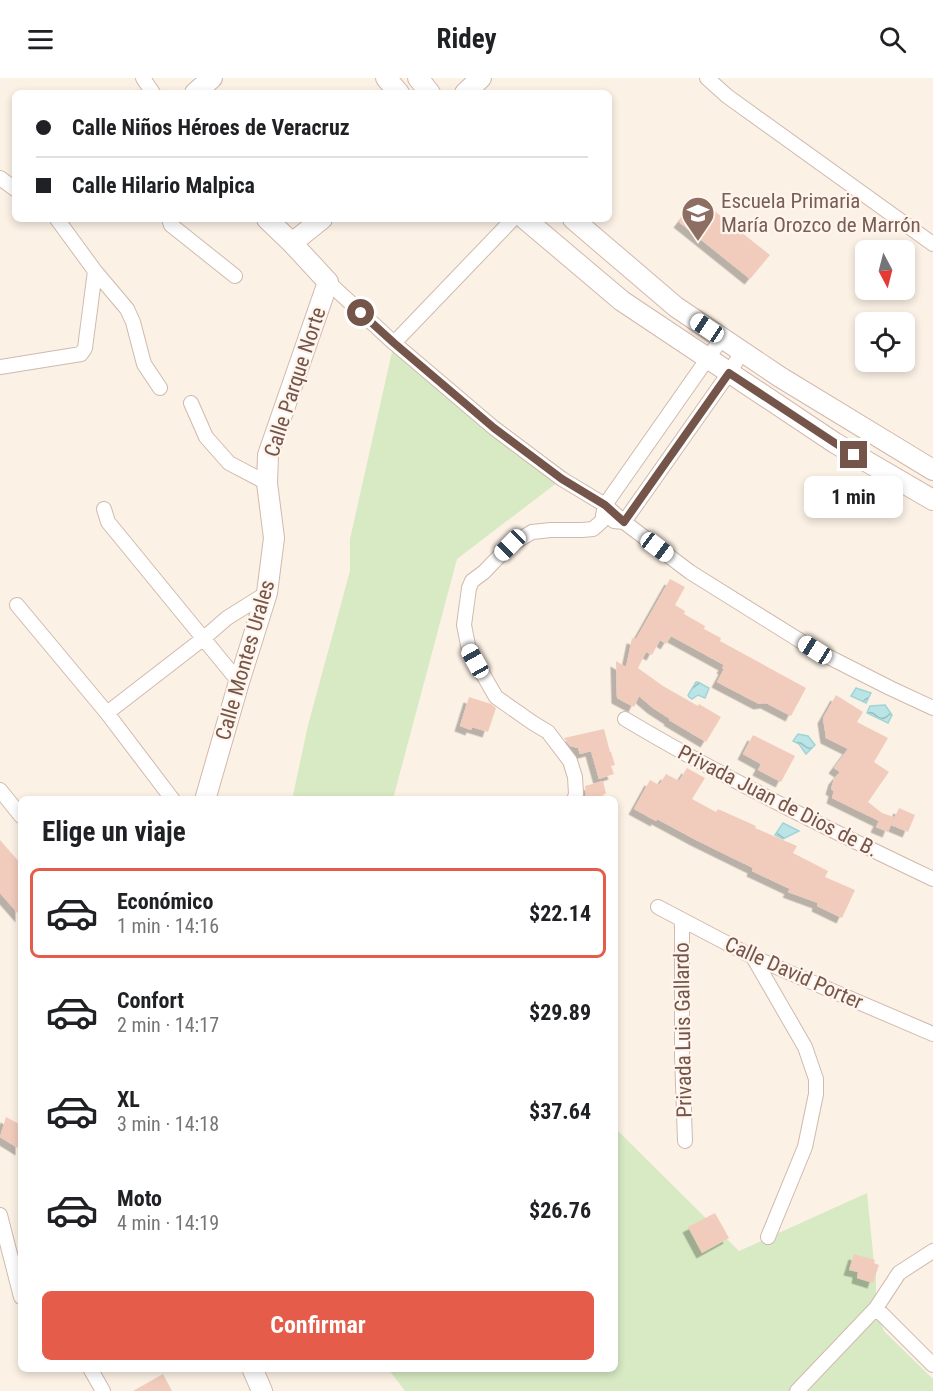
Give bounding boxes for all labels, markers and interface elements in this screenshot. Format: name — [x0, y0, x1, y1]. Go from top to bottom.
icon: menu — [24, 23, 57, 56]
text: Ridey — [437, 23, 496, 55]
icon: search — [876, 23, 909, 56]
text: Calle Niños Héroes de Veracruz — [72, 115, 350, 140]
text: Calle Hilario Malpica — [72, 173, 255, 198]
place label: Escuela Primaria María Orozco de Marrón — [721, 189, 921, 237]
school or university icon: Escuela Primaria María Orozco de Marrón — [680, 195, 716, 242]
north arrow — [855, 240, 915, 300]
map controls — [855, 240, 915, 372]
route start — [347, 299, 374, 326]
street label: Calle Parque Norte — [259, 304, 331, 460]
car — [687, 310, 727, 346]
button: locate — [855, 312, 915, 372]
route end — [840, 441, 867, 468]
callout: 1 min — [804, 476, 904, 518]
text: 1 min — [831, 485, 876, 509]
car — [491, 526, 529, 564]
car — [637, 529, 677, 565]
street label: Calle Montes Urales — [211, 577, 279, 743]
car — [795, 633, 835, 667]
car — [458, 641, 492, 681]
street label: Privada Juan de Dios de B. — [674, 740, 882, 862]
text: Elige un viaje — [42, 816, 186, 848]
icon: car — [45, 886, 99, 940]
text: Económico — [117, 889, 213, 914]
text: $22.14 — [529, 901, 591, 926]
text: 1 min · 14:16 — [117, 914, 219, 938]
street label: Calle David Porter — [721, 932, 867, 1014]
street label: Privada Luis Gallardo — [669, 942, 697, 1118]
icon: car — [45, 985, 99, 1039]
text: Confort — [117, 988, 184, 1013]
text: $29.89 — [529, 1000, 591, 1025]
text: 2 min · 14:17 — [117, 1013, 219, 1037]
icon: car — [45, 1084, 99, 1138]
text: XL — [117, 1087, 140, 1112]
text: $37.64 — [529, 1099, 591, 1124]
text: 3 min · 14:18 — [117, 1112, 219, 1136]
icon: car — [45, 1183, 99, 1237]
text: Moto — [117, 1186, 162, 1211]
text: $26.76 — [529, 1198, 591, 1223]
text: 4 min · 14:19 — [117, 1211, 219, 1235]
button: Confirmar — [42, 1291, 594, 1360]

